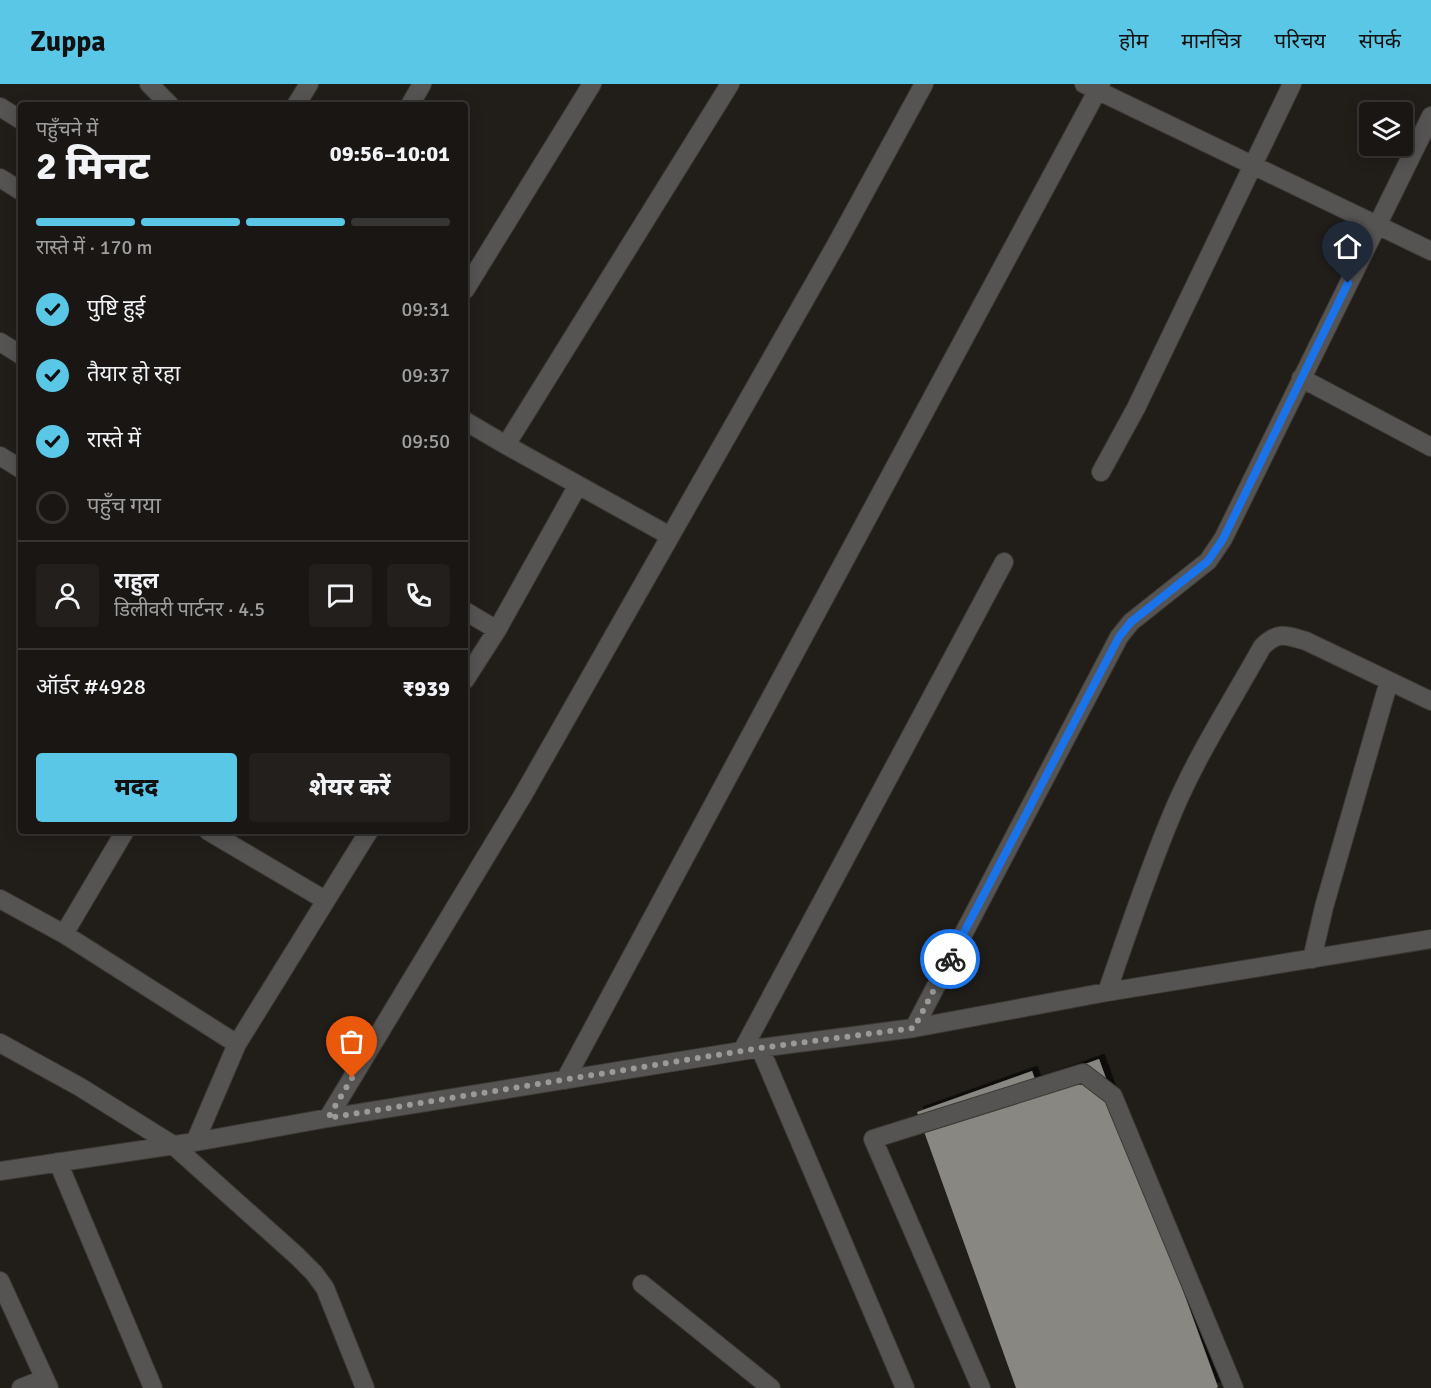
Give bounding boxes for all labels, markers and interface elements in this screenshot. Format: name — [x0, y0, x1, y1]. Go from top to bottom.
text: Zuppa — [30, 25, 106, 59]
text: होम — [1119, 28, 1148, 54]
text: मानचित्र — [1181, 28, 1241, 54]
text: परिचय — [1274, 28, 1326, 54]
text: संपर्क — [1359, 28, 1401, 54]
map controls — [1359, 102, 1413, 156]
button: layers — [1359, 102, 1413, 156]
text: पहुँचने में — [36, 117, 98, 142]
text: 09:56–10:01 — [330, 140, 450, 167]
text: 2 मिनट — [36, 142, 150, 190]
pin — [1322, 221, 1373, 283]
icon: home — [1331, 230, 1364, 263]
text: रास्ते में · 170 m — [36, 235, 153, 260]
icon: check — [36, 293, 69, 326]
text: पुष्टि हुई — [87, 294, 145, 321]
text: 09:31 — [401, 297, 450, 322]
icon: check — [36, 359, 69, 392]
text: तैयार हो रहा — [87, 360, 180, 387]
text: 09:37 — [401, 363, 450, 388]
icon: check — [36, 425, 69, 458]
text: रास्ते में — [87, 426, 141, 453]
text: 09:50 — [401, 429, 450, 454]
text: पहुँच गया — [87, 492, 161, 519]
button: person — [36, 564, 99, 627]
button: chat — [309, 564, 372, 627]
button: phone — [387, 564, 450, 627]
text: राहुल — [114, 567, 159, 594]
text: डिलीवरी पार्टनर · 4.5 — [114, 597, 265, 622]
text: ऑर्डर #4928 — [36, 673, 146, 700]
text: ₹939 — [402, 675, 450, 702]
button: मदद — [36, 753, 237, 822]
button: शेयर करें — [249, 753, 450, 822]
courier — [920, 929, 980, 989]
icon: bike — [934, 943, 967, 976]
pin — [326, 1016, 377, 1078]
icon: bag — [335, 1025, 368, 1058]

